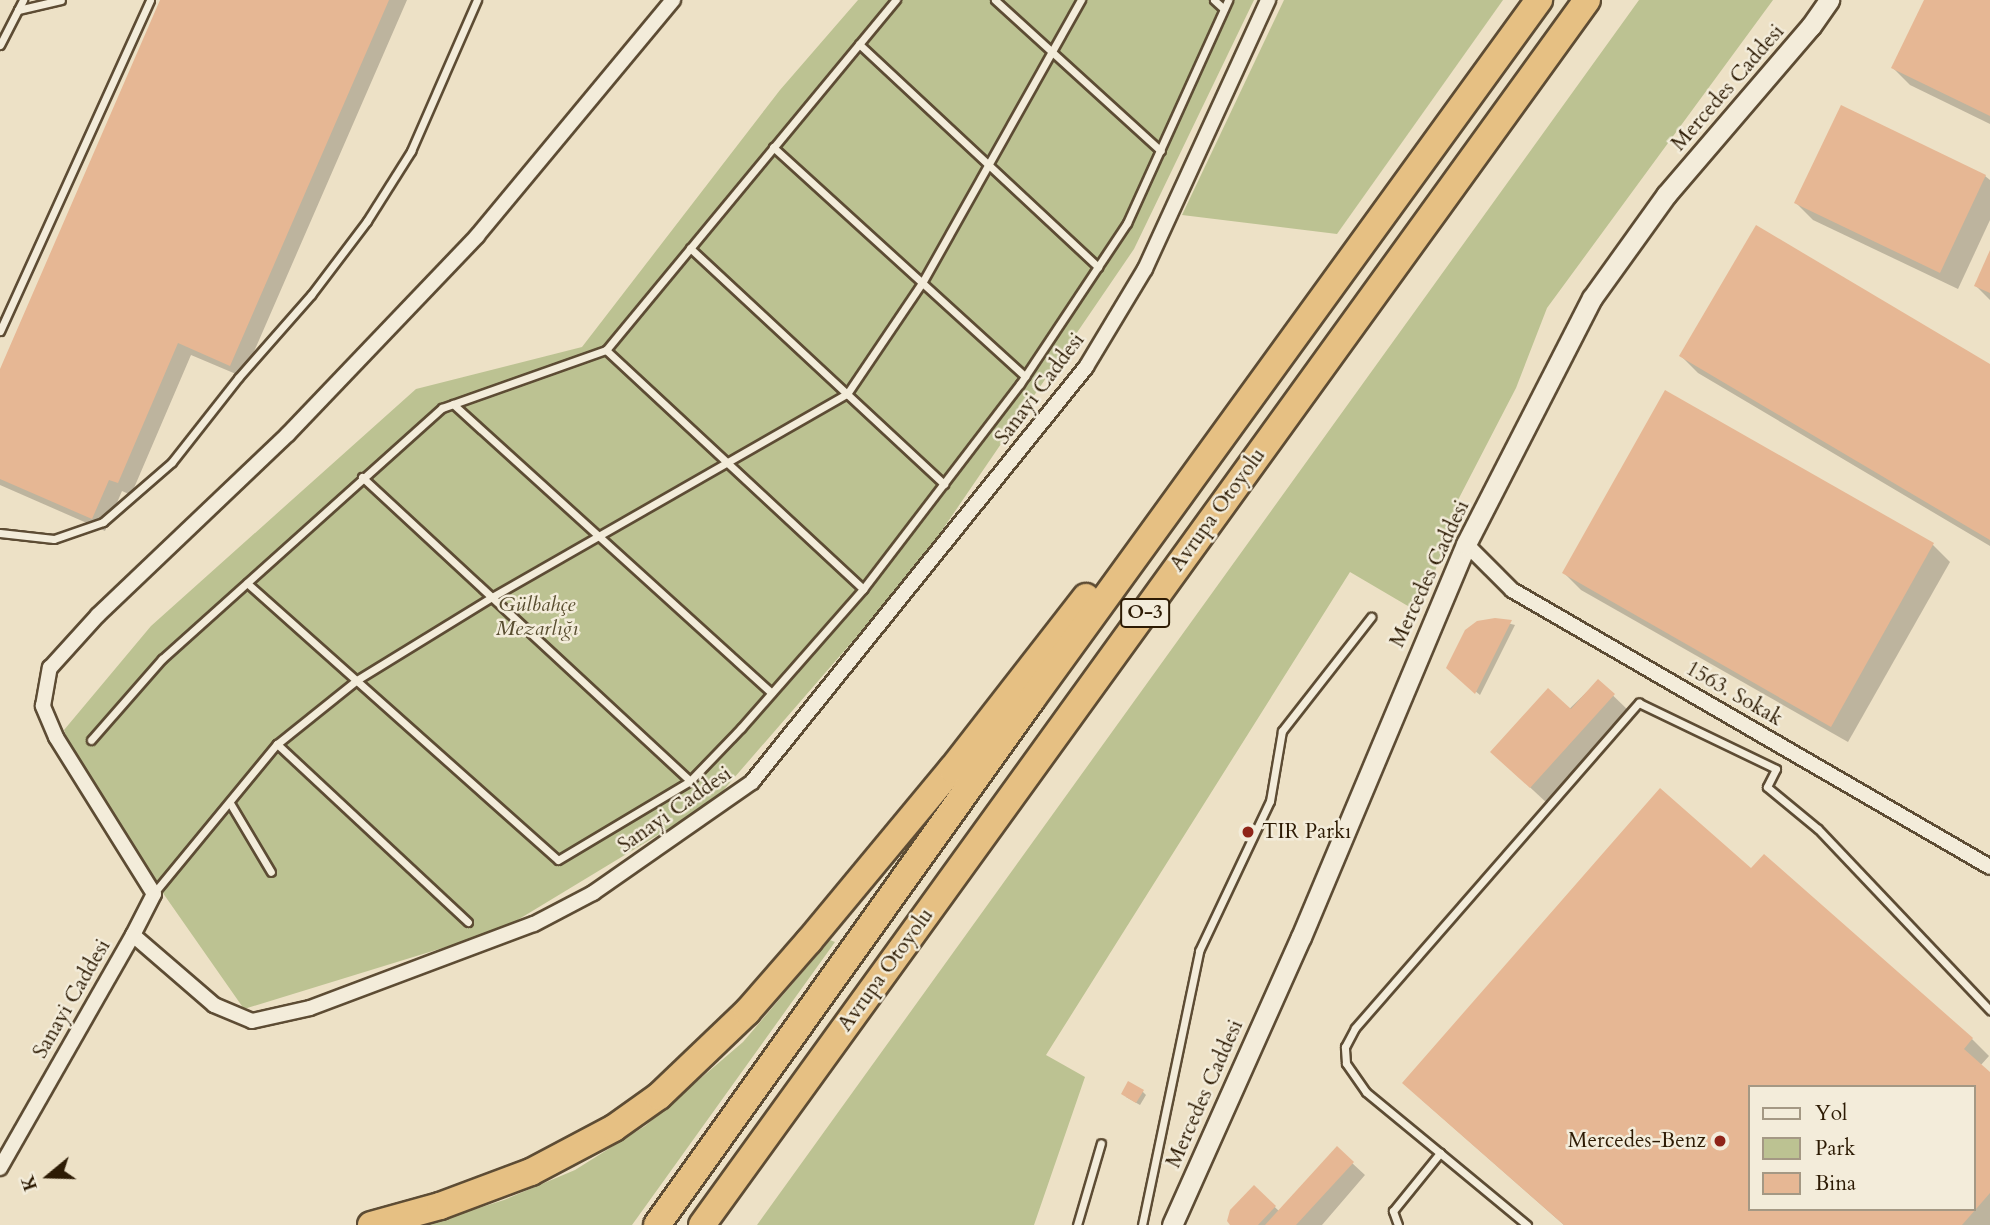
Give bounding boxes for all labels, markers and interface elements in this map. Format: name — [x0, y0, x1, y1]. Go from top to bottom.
street label: Mercedes Caddesi — [1666, 20, 1790, 156]
street label: Sanayi Caddesi — [990, 328, 1090, 450]
street label: Avrupa Otoyolu — [1165, 444, 1271, 576]
street label: Mercedes Caddesi — [1385, 496, 1475, 652]
park label: Gülbahçe Mezarlığı — [496, 592, 578, 642]
road number: O-3 — [1119, 598, 1171, 628]
street label: 1563. Sokak — [1681, 656, 1787, 732]
street label: Sanayi Caddesi — [613, 761, 737, 859]
place label: TIR Parkı — [1262, 819, 1351, 845]
marker: TIR Parkı — [1240, 824, 1256, 840]
street label: Avrupa Otoyolu — [833, 904, 939, 1036]
street label: Sanayi Caddesi — [28, 935, 116, 1063]
street label: Mercedes Caddesi — [1161, 1016, 1249, 1172]
legend — [1748, 1085, 1976, 1211]
text: Yol — [1815, 1099, 1847, 1128]
place label: Mercedes-Benz — [1568, 1128, 1706, 1154]
marker: Mercedes-Benz — [1712, 1133, 1728, 1149]
text: Park — [1815, 1134, 1855, 1163]
north arrow — [14, 1141, 84, 1211]
text: Bina — [1815, 1169, 1856, 1198]
text: K — [14, 1171, 44, 1194]

